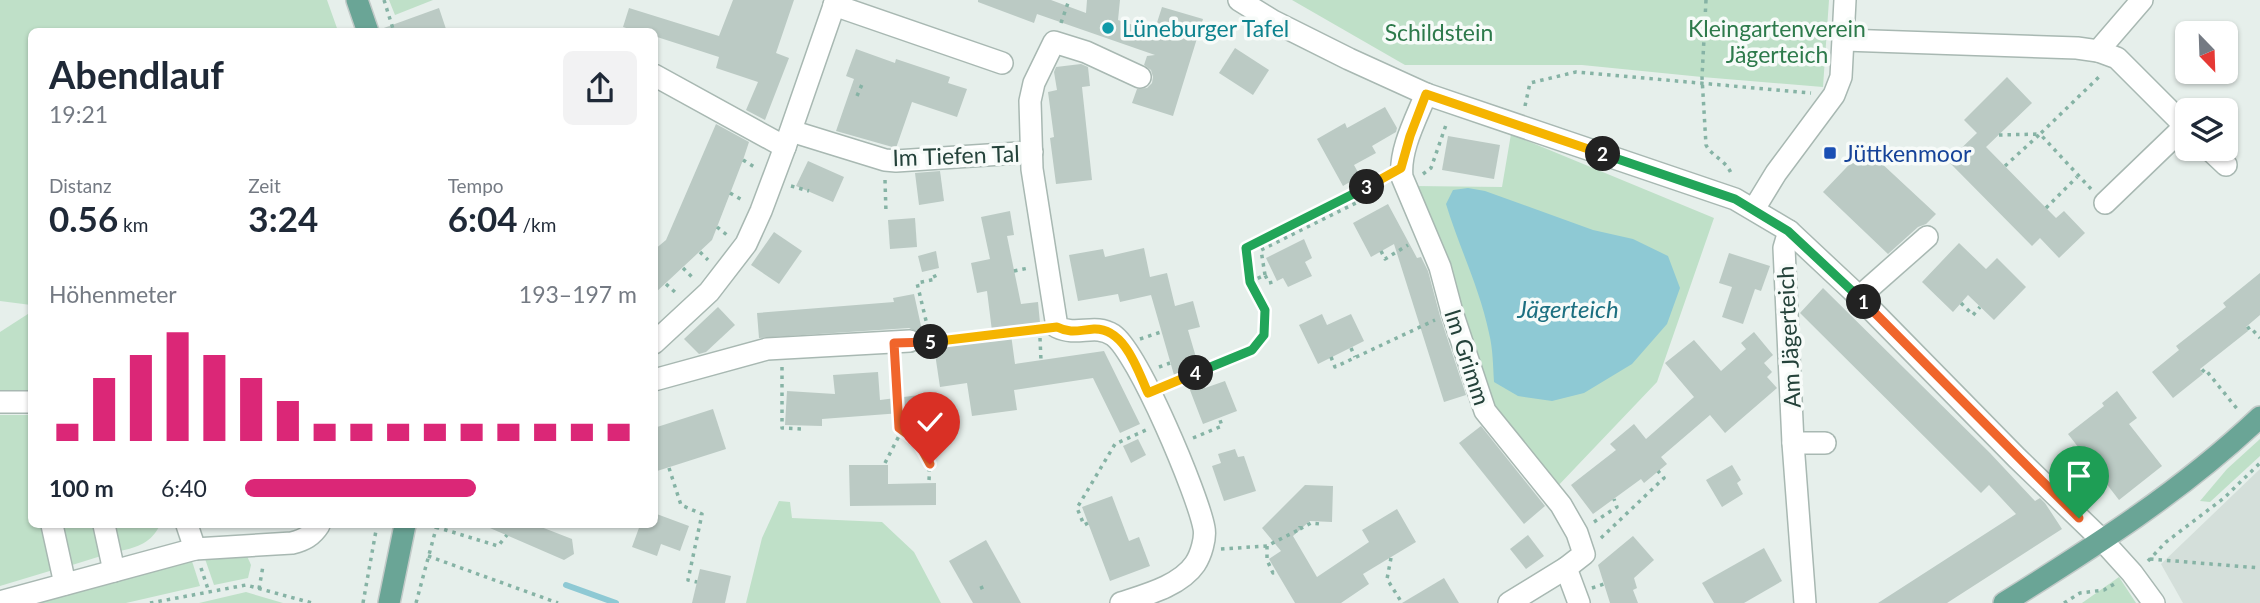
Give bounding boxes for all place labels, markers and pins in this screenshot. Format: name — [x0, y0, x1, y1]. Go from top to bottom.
place label: Lüneburger Tafel — [1122, 14, 1289, 42]
marker: Lüneburger Tafel — [1100, 20, 1116, 36]
pin: 2 — [1586, 136, 1620, 172]
place label: Jüttkenmoor — [1844, 139, 1972, 167]
marker: Jüttkenmoor — [1822, 145, 1838, 161]
pin: 3 — [1350, 170, 1384, 204]
pin: 1 — [1846, 284, 1882, 320]
pin: 5 — [914, 324, 948, 360]
pin: 4 — [1178, 356, 1214, 390]
pin — [900, 392, 960, 464]
pin — [2049, 446, 2109, 518]

